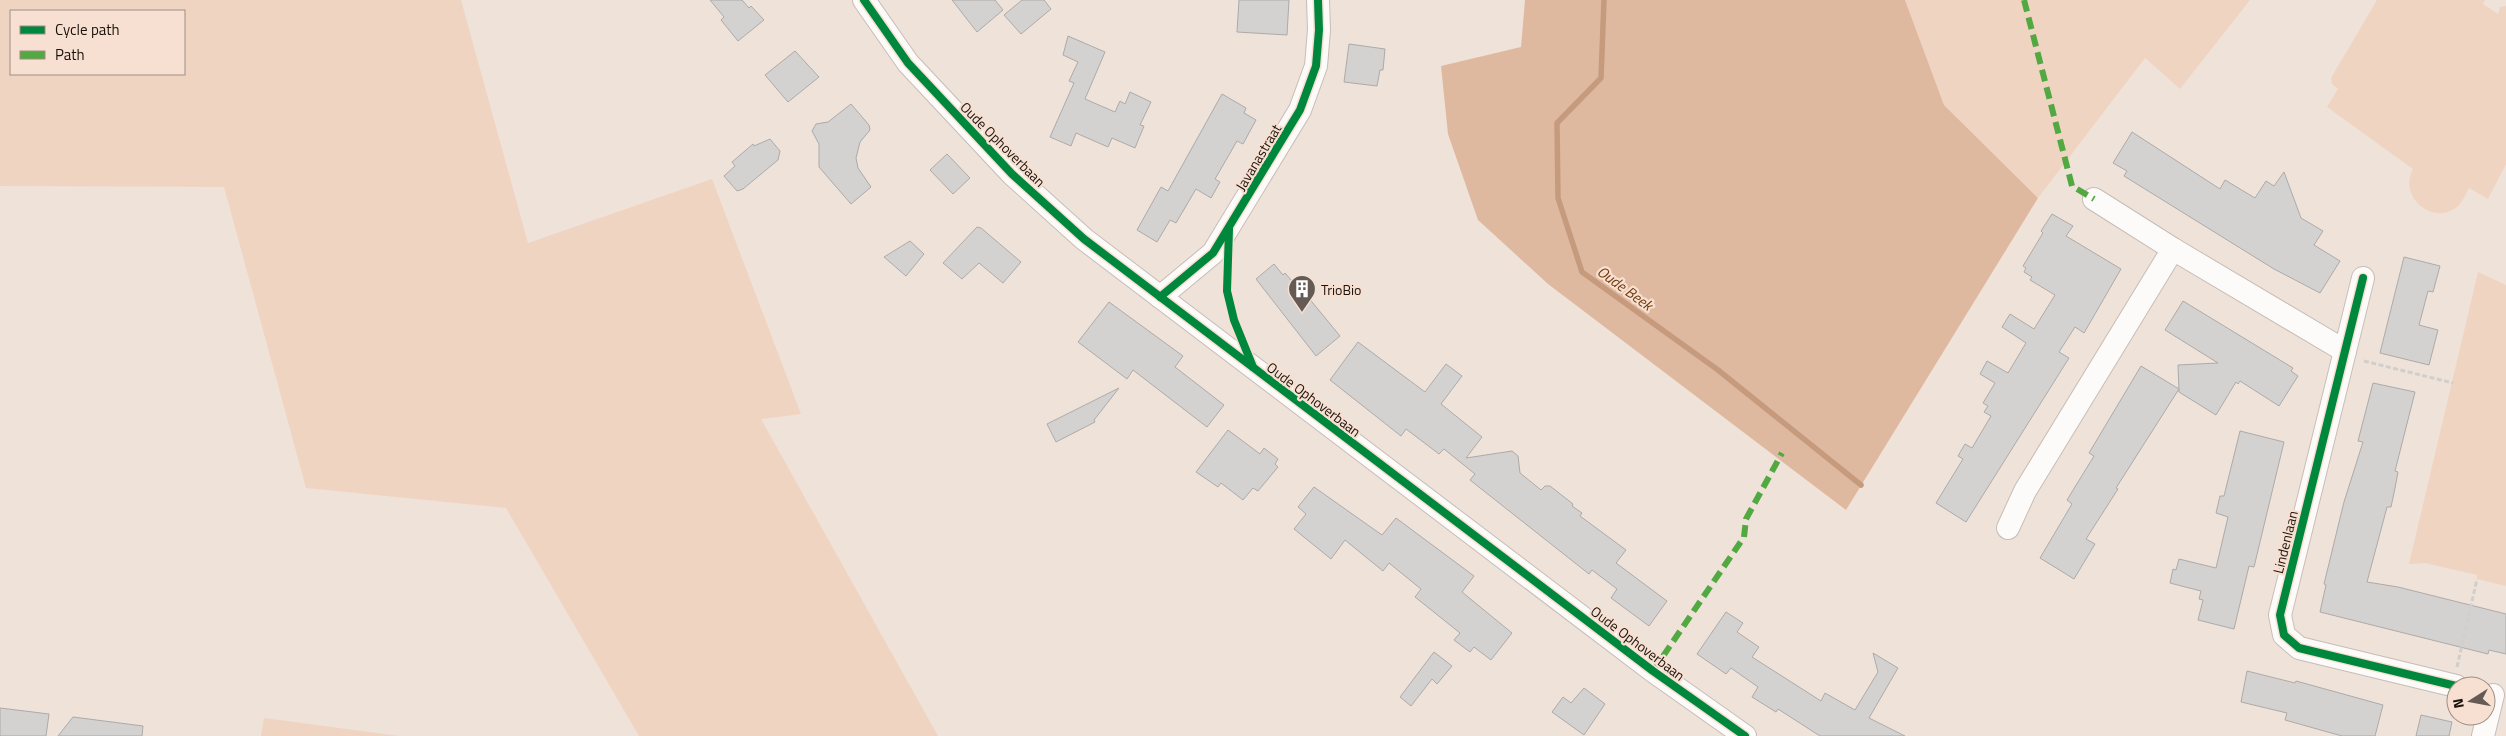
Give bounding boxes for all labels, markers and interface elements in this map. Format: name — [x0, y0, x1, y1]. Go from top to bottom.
legend — [10, 10, 185, 75]
text: Cycle path — [55, 18, 120, 41]
text: Path — [55, 43, 85, 66]
street label: Oude Ophoverbaan — [956, 97, 1050, 191]
street label: Javanastraat — [1230, 120, 1286, 194]
water label: Oude Beek — [1592, 260, 1659, 317]
building icon: TrioBio — [1287, 274, 1317, 313]
place label: TrioBio — [1321, 279, 1361, 300]
street label: Oude Ophoverbaan — [1263, 357, 1365, 441]
street label: Lindenlaan — [2267, 508, 2303, 576]
street label: Oude Ophoverbaan — [1587, 601, 1689, 685]
north arrow — [2446, 676, 2496, 726]
text: N — [2447, 697, 2469, 710]

